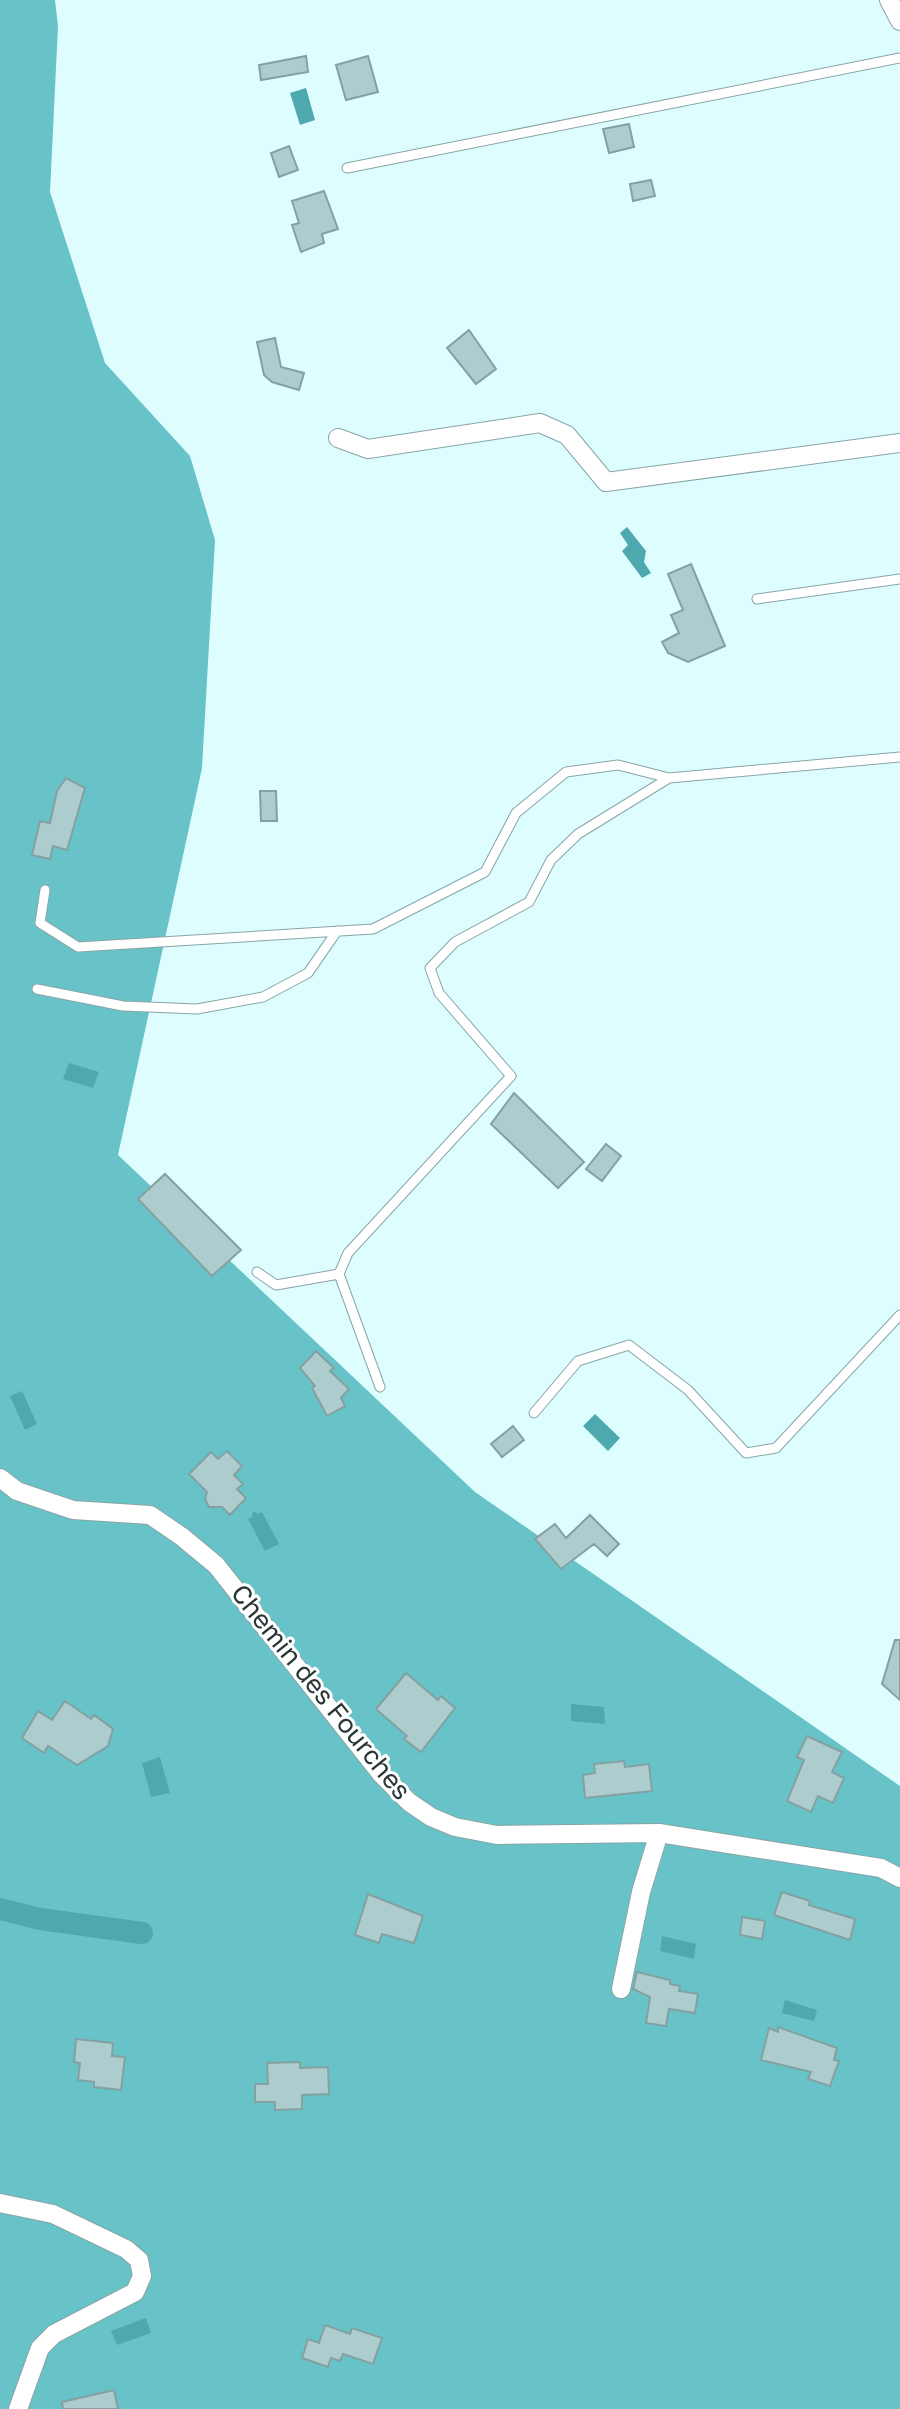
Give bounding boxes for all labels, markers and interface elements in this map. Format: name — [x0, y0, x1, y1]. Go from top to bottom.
street label: Chemin des Fourches — [225, 1578, 418, 1806]

